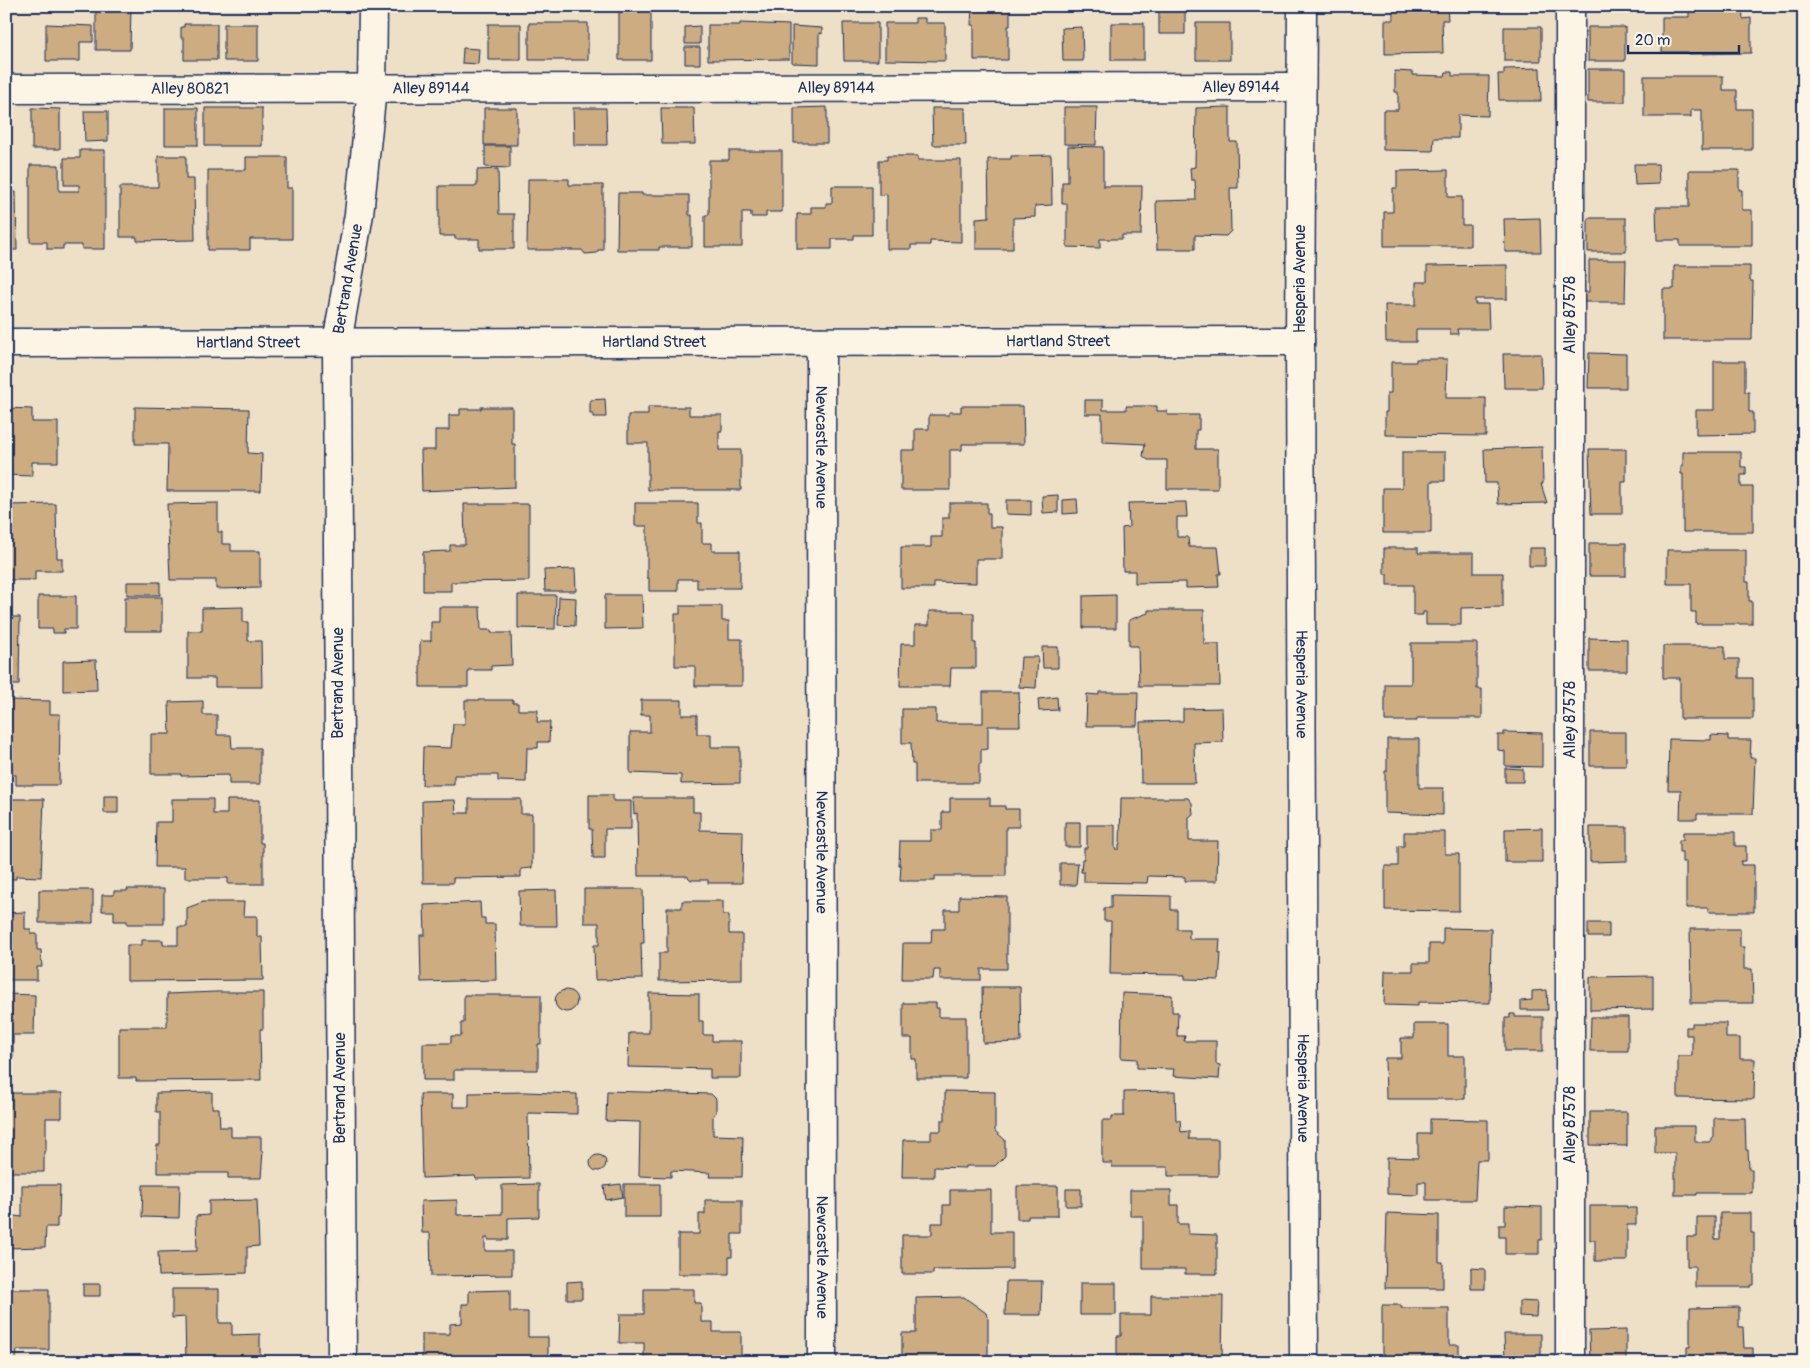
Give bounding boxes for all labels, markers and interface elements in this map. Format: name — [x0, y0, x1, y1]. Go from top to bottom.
scale bar — [1628, 22, 1739, 54]
text: 20 m — [1635, 31, 1670, 50]
street label: Alley 89144 — [1202, 77, 1280, 97]
street label: Alley 89144 — [392, 78, 470, 98]
street label: Alley 89144 — [797, 78, 875, 98]
street label: Alley 80821 — [151, 79, 229, 99]
street label: Bertrand Avenue — [329, 222, 367, 336]
street label: Hesperia Avenue — [1290, 225, 1310, 333]
street label: Alley 87578 — [1560, 276, 1580, 354]
street label: Hartland Street — [1006, 331, 1111, 351]
street label: Hartland Street — [602, 332, 707, 352]
street label: Hartland Street — [196, 333, 301, 353]
street label: Newcastle Avenue — [811, 385, 831, 509]
street label: Bertrand Avenue — [328, 627, 348, 739]
street label: Hesperia Avenue — [1291, 630, 1312, 739]
street label: Alley 87578 — [1560, 681, 1580, 759]
street label: Newcastle Avenue — [811, 790, 832, 914]
street label: Bertrand Avenue — [330, 1032, 350, 1144]
street label: Hesperia Avenue — [1293, 1034, 1313, 1143]
street label: Alley 87578 — [1560, 1086, 1580, 1164]
street label: Newcastle Avenue — [812, 1195, 832, 1319]

